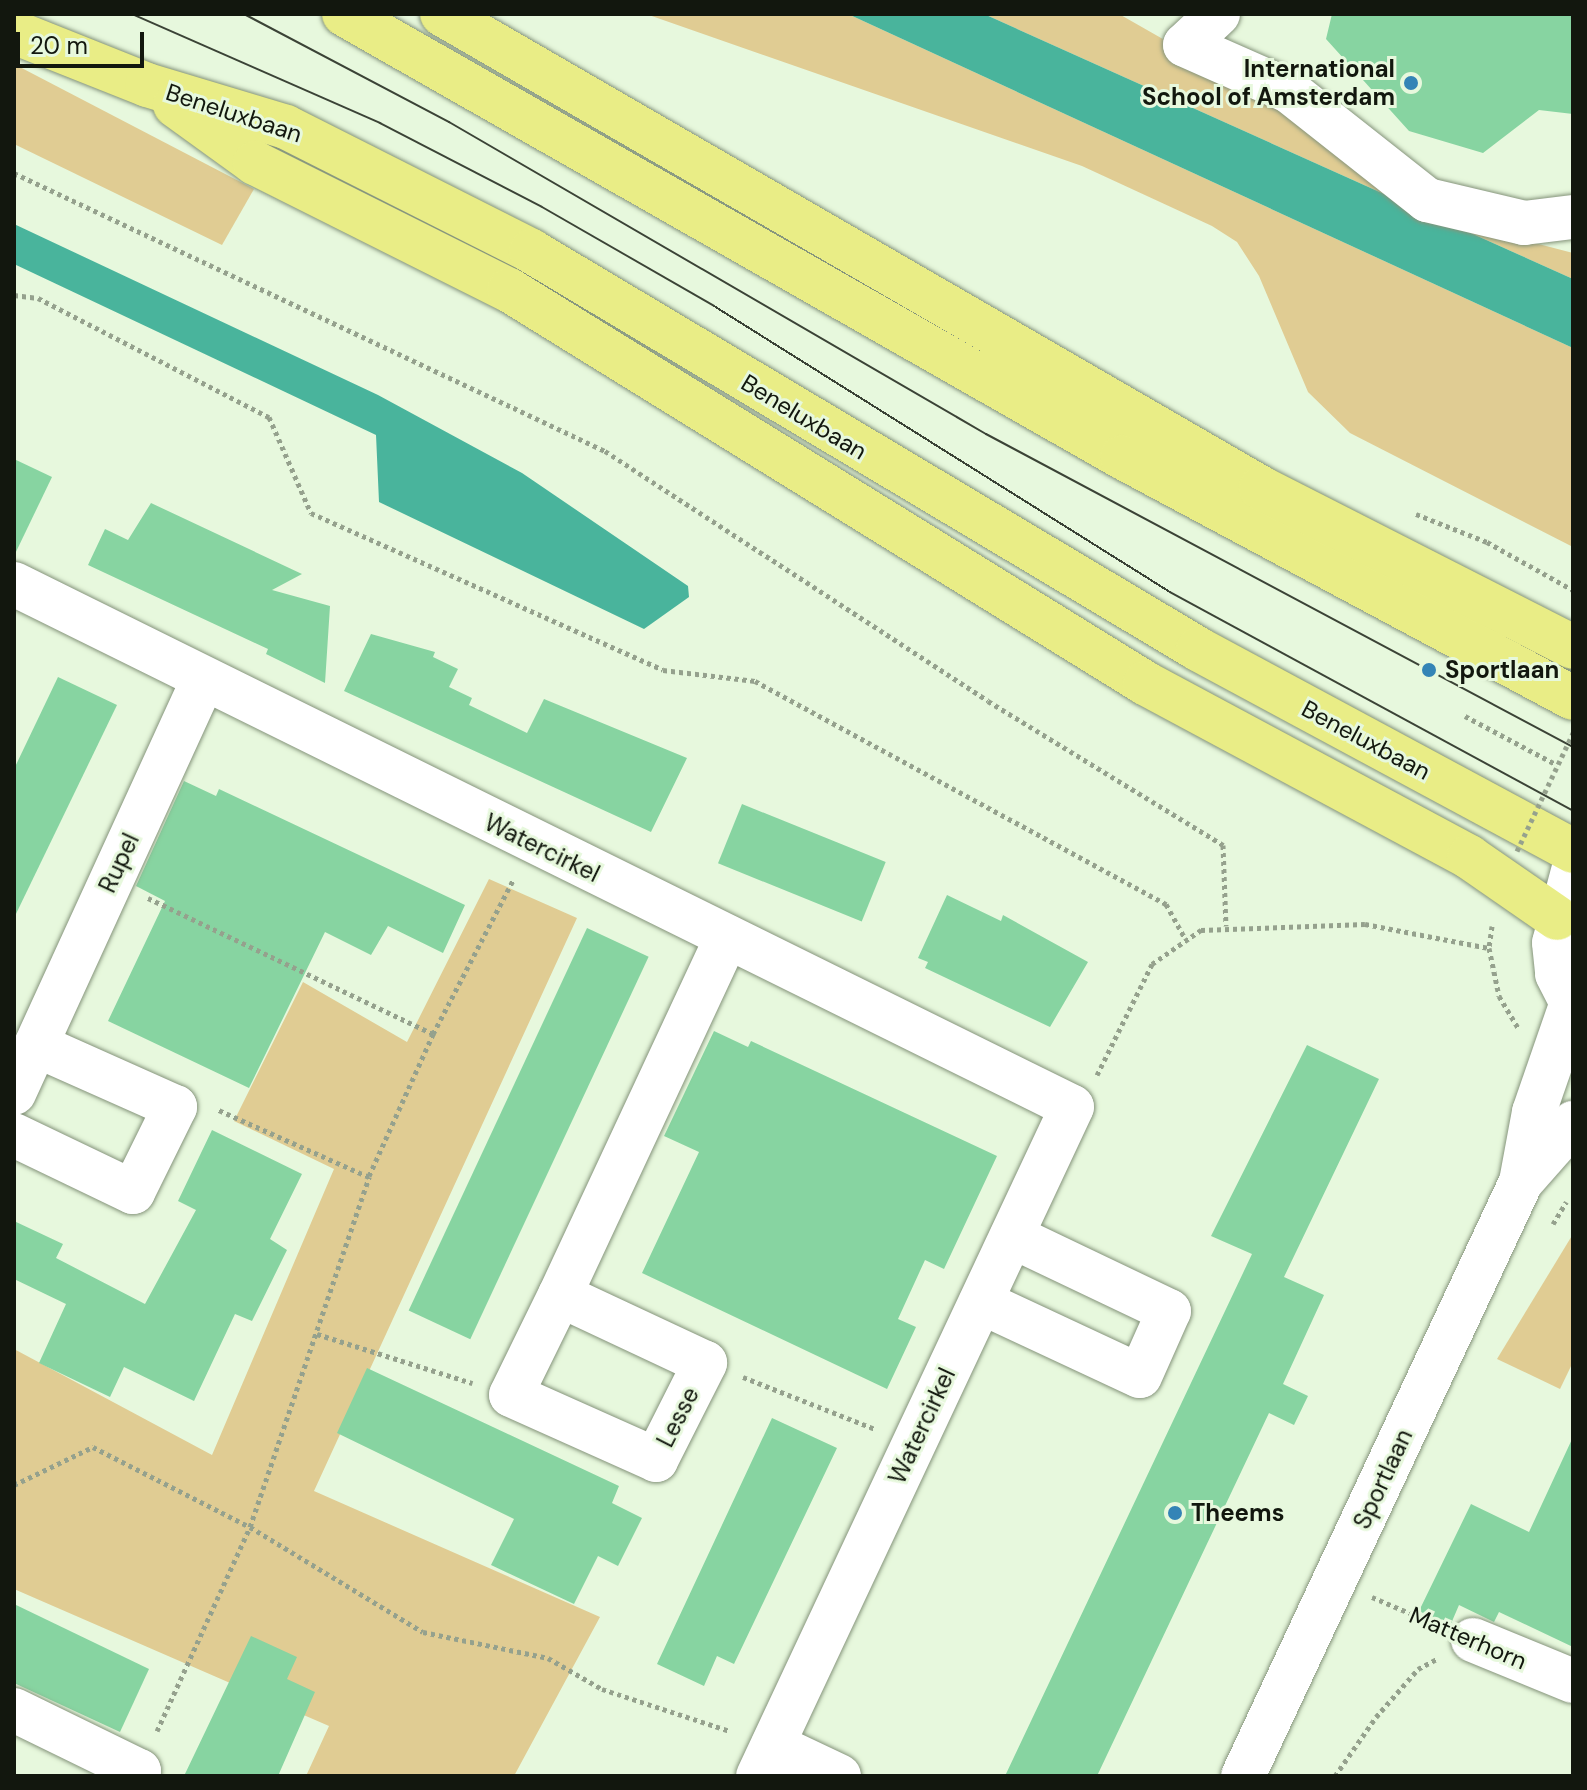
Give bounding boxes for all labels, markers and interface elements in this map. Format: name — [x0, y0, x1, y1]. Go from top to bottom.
scale bar — [20, 16, 148, 66]
text: 20 m — [30, 30, 88, 61]
place label: International School of Amsterdam — [1142, 55, 1395, 111]
marker: International School of Amsterdam — [1402, 74, 1420, 92]
street label: Beneluxbaan — [162, 77, 306, 149]
street label: Beneluxbaan — [736, 368, 872, 466]
place label: Sportlaan — [1445, 656, 1559, 684]
marker: Sportlaan — [1420, 661, 1438, 679]
street label: Beneluxbaan — [1297, 694, 1435, 786]
street label: Watercirkel — [480, 808, 604, 888]
street label: Rupel — [93, 829, 145, 897]
street label: Watercirkel — [883, 1364, 961, 1488]
street label: Lesse — [651, 1382, 705, 1452]
street label: Sportlaan — [1347, 1425, 1419, 1533]
place label: Theems — [1191, 1499, 1284, 1527]
marker: Theems — [1166, 1504, 1184, 1522]
street label: Matterhorn — [1405, 1600, 1531, 1676]

